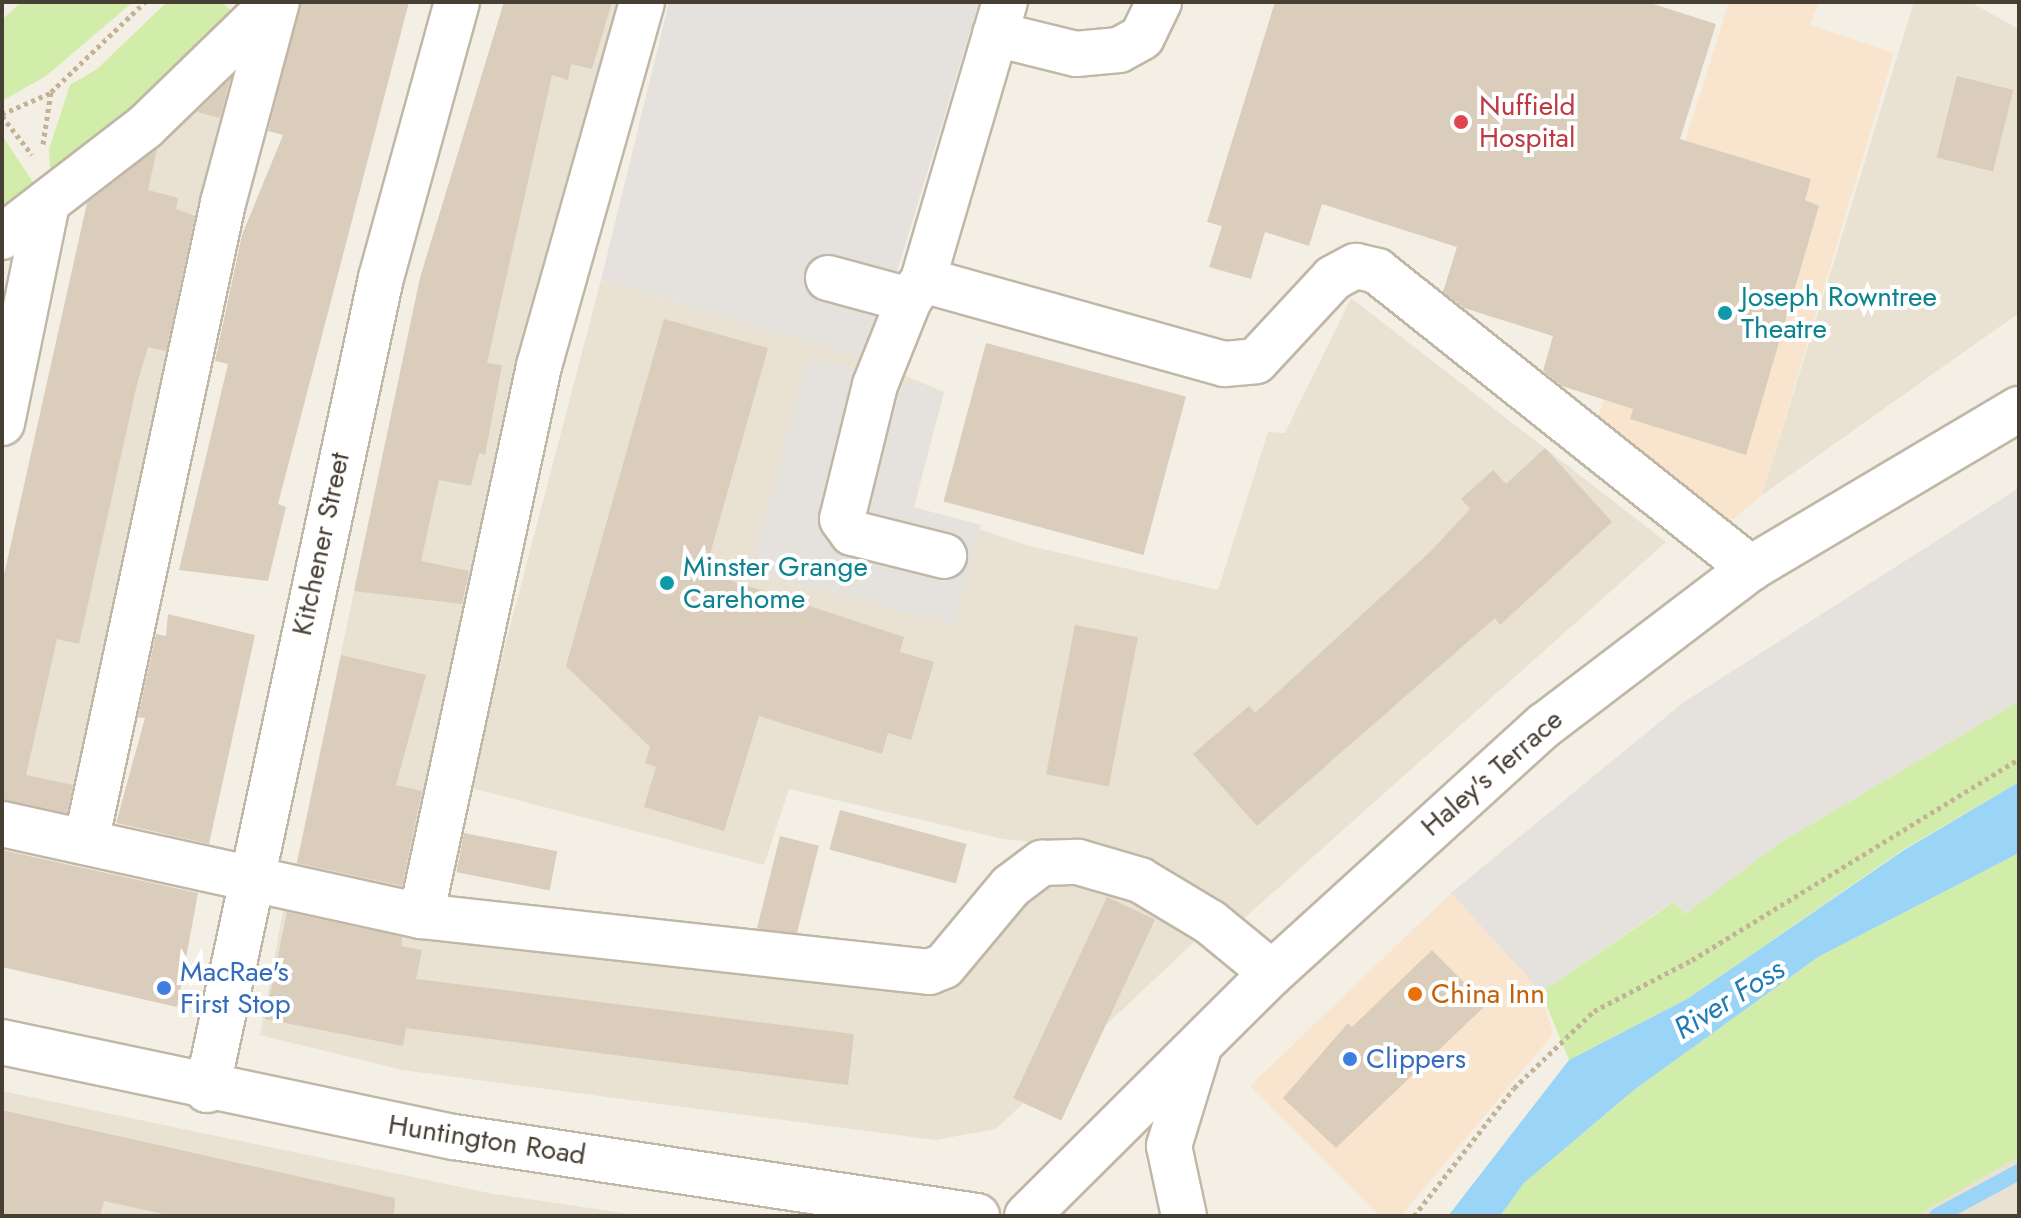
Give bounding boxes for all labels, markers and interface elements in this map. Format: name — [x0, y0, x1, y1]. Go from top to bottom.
place label: Nuffield Hospital — [1479, 89, 1576, 155]
marker: Nuffield Hospital — [1450, 111, 1472, 133]
place label: Joseph Rowntree Theatre — [1741, 280, 1937, 346]
marker: Joseph Rowntree Theatre — [1716, 304, 1734, 322]
street label: Kitchener Street — [285, 449, 357, 639]
place label: Minster Grange Carehome — [683, 550, 868, 616]
marker: Minster Grange Carehome — [658, 574, 676, 592]
street label: Haley's Terrace — [1414, 703, 1570, 843]
water label: River Foss — [1667, 951, 1791, 1047]
place label: MacRae's First Stop — [180, 955, 291, 1021]
place label: China Inn — [1431, 977, 1545, 1011]
marker: MacRae's First Stop — [155, 979, 173, 997]
marker: China Inn — [1406, 985, 1424, 1003]
place label: Clippers — [1366, 1042, 1466, 1076]
marker: Clippers — [1341, 1050, 1359, 1068]
street label: Huntington Road — [386, 1108, 588, 1172]

